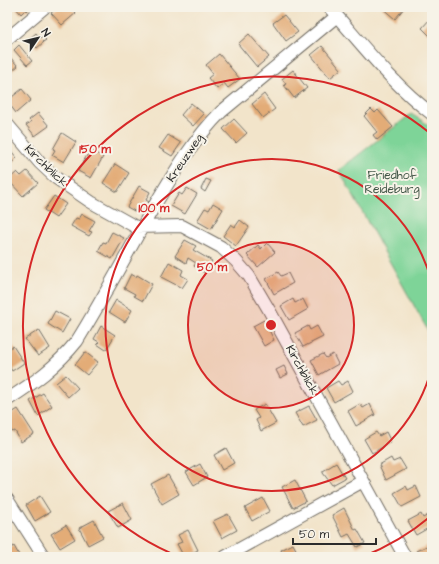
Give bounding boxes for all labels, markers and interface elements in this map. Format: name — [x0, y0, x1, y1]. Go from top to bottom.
north arrow — [18, 18, 58, 58]
text: N — [38, 25, 54, 40]
street label: Kreuzweg — [163, 131, 208, 186]
street label: Kirchblick — [20, 141, 72, 192]
text: 150 m — [79, 141, 112, 158]
park label: Friedhof Reideburg — [364, 167, 420, 199]
text: 100 m — [139, 200, 170, 217]
text: 50 m — [197, 259, 228, 276]
centre of rings — [264, 318, 278, 332]
street label: Kirchblick — [281, 342, 323, 399]
scale bar — [293, 520, 376, 546]
text: 50 m — [299, 526, 330, 543]

